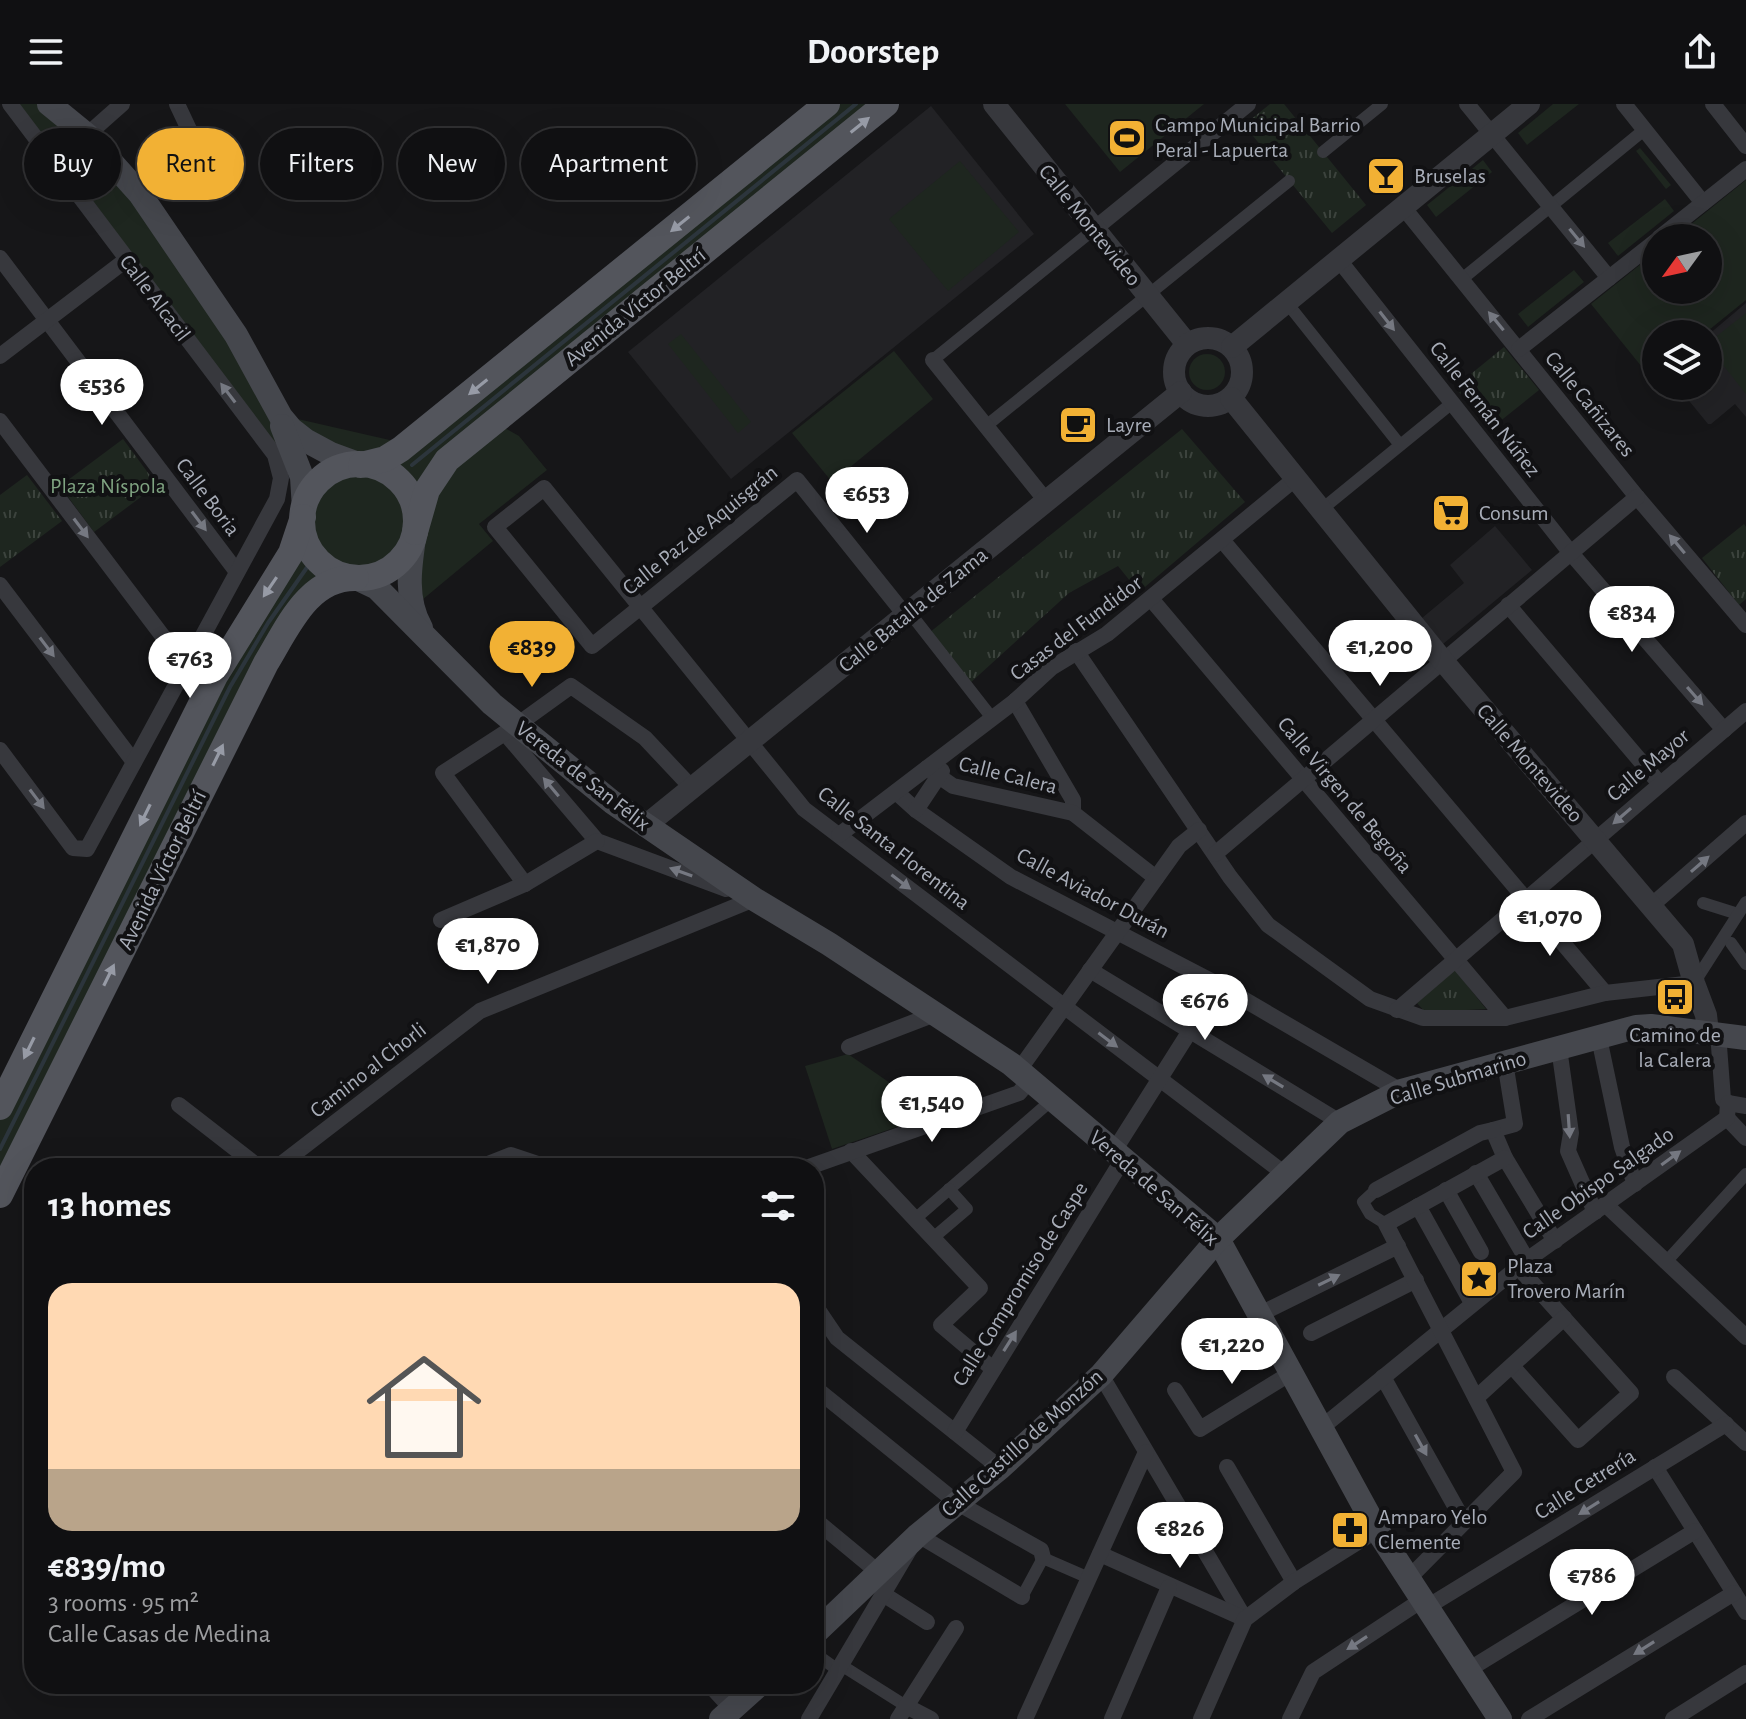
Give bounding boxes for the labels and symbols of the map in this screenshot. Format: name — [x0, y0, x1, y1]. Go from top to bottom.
place label: Campo Municipal Barrio Peral - Lapuerta — [1155, 114, 1361, 161]
one-way arrow — [850, 117, 870, 134]
sports icon: Campo Municipal Barrio Peral - Lapuerta — [1106, 117, 1148, 159]
bar icon: Bruselas — [1365, 155, 1407, 197]
street label: Calle Montevideo — [1035, 160, 1145, 290]
place label: Bruselas — [1414, 165, 1486, 187]
one-way arrow — [669, 215, 690, 232]
north arrow — [1642, 224, 1722, 304]
one-way arrow — [1568, 228, 1585, 248]
street label: Avenida Víctor Beltrí — [560, 243, 710, 370]
street label: Calle Alcacil — [116, 251, 194, 345]
one-way arrow — [1379, 311, 1395, 331]
one-way arrow — [1488, 311, 1504, 331]
street label: Calle Fernán Núñez — [1426, 337, 1544, 481]
street label: Calle Cañizares — [1541, 347, 1639, 461]
pin: €536 — [55, 359, 149, 427]
one-way arrow — [467, 379, 488, 396]
one-way arrow — [220, 383, 236, 403]
cafe icon: Layre — [1057, 404, 1099, 446]
place label: Layre — [1106, 414, 1152, 436]
street label: Calle Boria — [172, 454, 244, 540]
street label: Calle Paz de Aquisgrán — [618, 461, 782, 599]
pin: €653 — [820, 467, 914, 535]
park label: Plaza Níspola — [50, 475, 166, 497]
supermarket icon: Consum — [1430, 492, 1472, 534]
place label: Consum — [1479, 502, 1549, 524]
one-way arrow — [190, 511, 206, 532]
one-way arrow — [72, 518, 88, 538]
one-way arrow — [1669, 535, 1686, 555]
street label: Calle Batalla de Zama — [834, 543, 992, 677]
street label: Casas del Fundidor — [1006, 571, 1146, 685]
one-way arrow — [263, 577, 278, 598]
pin: €834 — [1585, 586, 1679, 654]
pin: €1,200 — [1315, 620, 1445, 688]
pin: €839 — [485, 621, 579, 689]
pin: €763 — [143, 632, 237, 700]
one-way arrow — [39, 637, 55, 657]
one-way arrow — [1686, 685, 1703, 705]
street label: Calle Montevideo — [1473, 700, 1587, 826]
street label: Calle Virgen de Begoña — [1273, 713, 1417, 877]
street label: Vereda de San Félix — [512, 717, 654, 835]
street label: Calle Mayor — [1603, 724, 1693, 806]
one-way arrow — [212, 744, 225, 767]
street label: Calle Calera — [957, 752, 1059, 798]
one-way arrow — [543, 777, 560, 797]
street label: Calle Santa Florentina — [814, 782, 974, 914]
street label: Avenida Víctor Beltrí — [114, 786, 210, 953]
one-way arrow — [28, 789, 44, 809]
one-way arrow — [139, 804, 152, 827]
one-way arrow — [1613, 806, 1632, 824]
street label: Calle Aviador Durán — [1013, 844, 1173, 942]
one-way arrow — [1690, 856, 1709, 874]
one-way arrow — [669, 865, 693, 878]
one-way arrow — [891, 874, 911, 890]
pin: €1,070 — [1485, 890, 1615, 958]
pin: €1,870 — [423, 918, 553, 986]
one-way arrow — [103, 963, 116, 986]
pin: €676 — [1158, 974, 1252, 1042]
bus stop icon: Camino de la Calera — [1654, 976, 1696, 1018]
street label: Camino al Chorli — [306, 1018, 430, 1122]
place label: Camino de la Calera — [1629, 1024, 1721, 1071]
one-way arrow — [1098, 1031, 1118, 1047]
one-way arrow — [23, 1037, 36, 1060]
street label: Calle Submarino — [1387, 1047, 1529, 1109]
one-way arrow — [1262, 1075, 1284, 1089]
pin: €1,540 — [867, 1076, 997, 1144]
one-way arrow — [1563, 1113, 1576, 1138]
street label: Calle Obispo Salgado — [1518, 1123, 1678, 1243]
street label: Vereda de San Félix — [1085, 1126, 1223, 1250]
one-way arrow — [1660, 1151, 1681, 1166]
street label: Calle Compromiso de Caspe — [948, 1178, 1092, 1390]
place label: Plaza Trovero Marín — [1507, 1255, 1625, 1302]
place icon: Plaza Trovero Marín — [1458, 1258, 1500, 1300]
one-way arrow — [1317, 1273, 1341, 1287]
pin: €1,220 — [1167, 1318, 1297, 1386]
one-way arrow — [1003, 1331, 1018, 1352]
street label: Calle Castillo de Monzón — [937, 1365, 1107, 1521]
one-way arrow — [1414, 1434, 1428, 1456]
street label: Calle Cetrería — [1531, 1444, 1639, 1524]
one-way arrow — [1578, 1500, 1600, 1514]
pin: €826 — [1133, 1502, 1227, 1570]
place label: Amparo Yelo Clemente — [1378, 1506, 1487, 1553]
pharmacy icon: Amparo Yelo Clemente — [1329, 1509, 1371, 1551]
pin: €786 — [1545, 1549, 1639, 1617]
one-way arrow — [1346, 1635, 1368, 1650]
one-way arrow — [1633, 1641, 1655, 1655]

